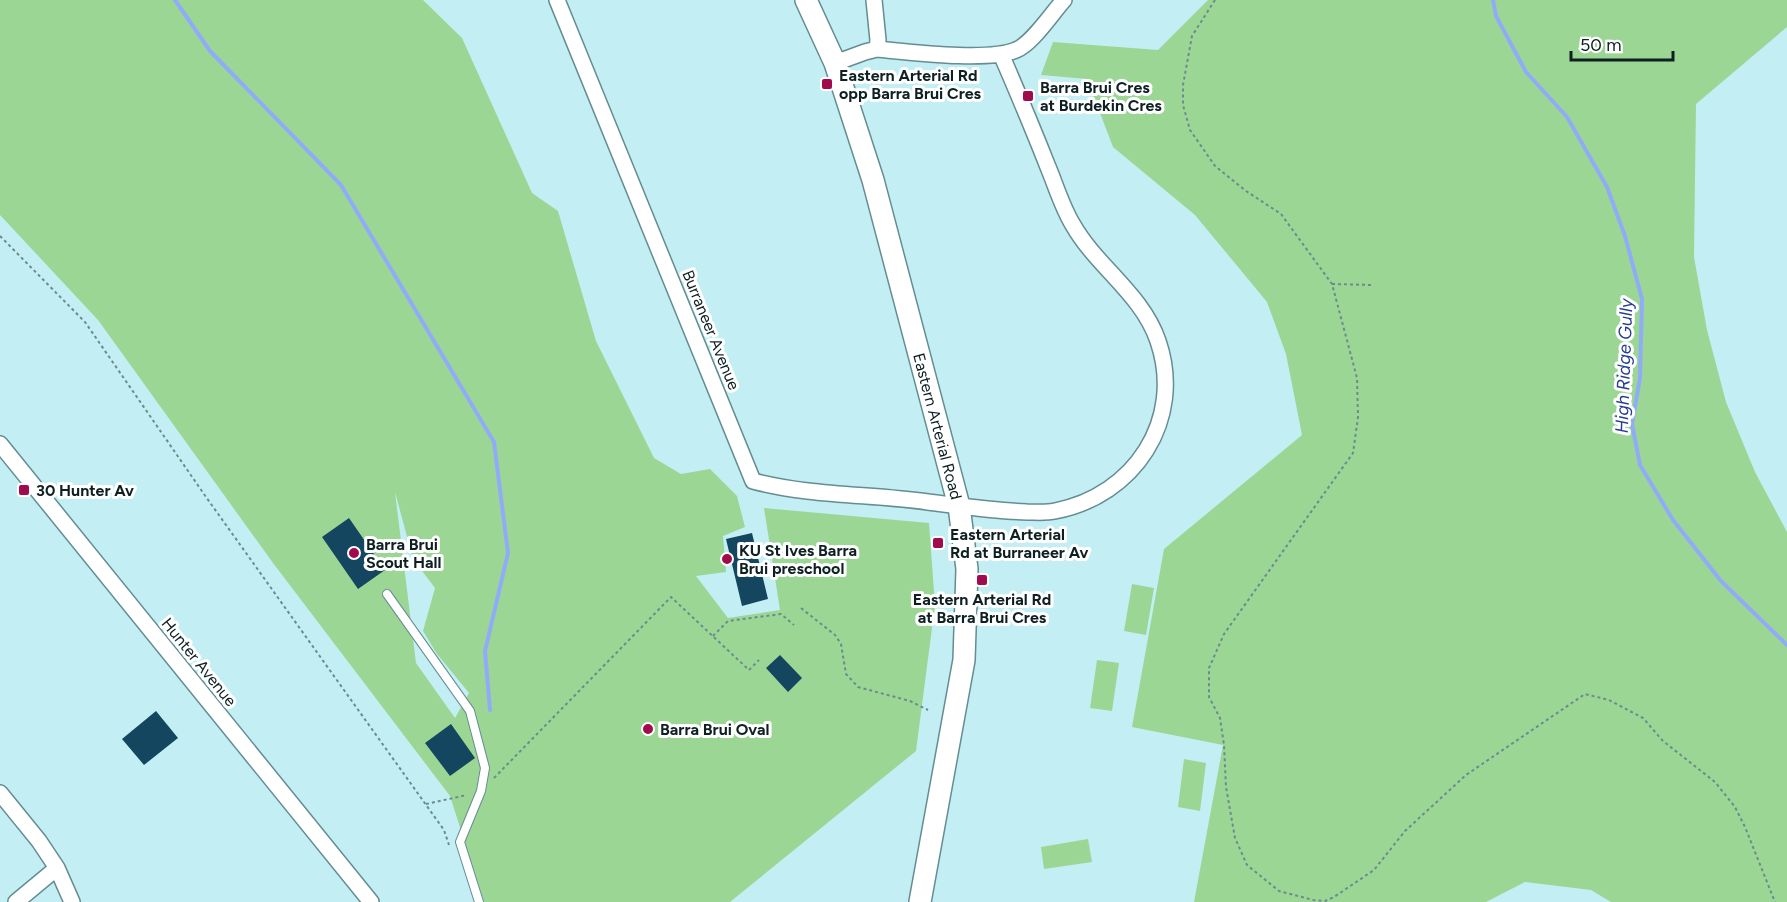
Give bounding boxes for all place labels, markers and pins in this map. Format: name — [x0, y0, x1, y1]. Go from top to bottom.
place label: Eastern Arterial Rd opp Barra Brui Cres — [839, 66, 982, 103]
marker: Eastern Arterial Rd opp Barra Brui Cres — [820, 77, 834, 91]
place label: Barra Brui Cres at Burdekin Cres — [1040, 78, 1162, 115]
marker: Barra Brui Cres at Burdekin Cres — [1021, 89, 1035, 103]
place label: 30 Hunter Av — [36, 481, 134, 500]
marker: 30 Hunter Av — [17, 483, 31, 497]
place label: Eastern Arterial Rd at Burraneer Av — [950, 525, 1088, 562]
place label: Barra Brui Scout Hall — [366, 535, 442, 572]
marker: Eastern Arterial Rd at Burraneer Av — [931, 536, 945, 550]
place label: KU St Ives Barra Brui preschool — [739, 541, 857, 578]
marker: Barra Brui Scout Hall — [347, 546, 361, 560]
marker: KU St Ives Barra Brui preschool — [720, 552, 734, 566]
marker: Eastern Arterial Rd at Barra Brui Cres — [975, 573, 989, 587]
place label: Eastern Arterial Rd at Barra Brui Cres — [913, 590, 1051, 627]
place label: Barra Brui Oval — [660, 720, 769, 739]
marker: Barra Brui Oval — [641, 722, 655, 736]

